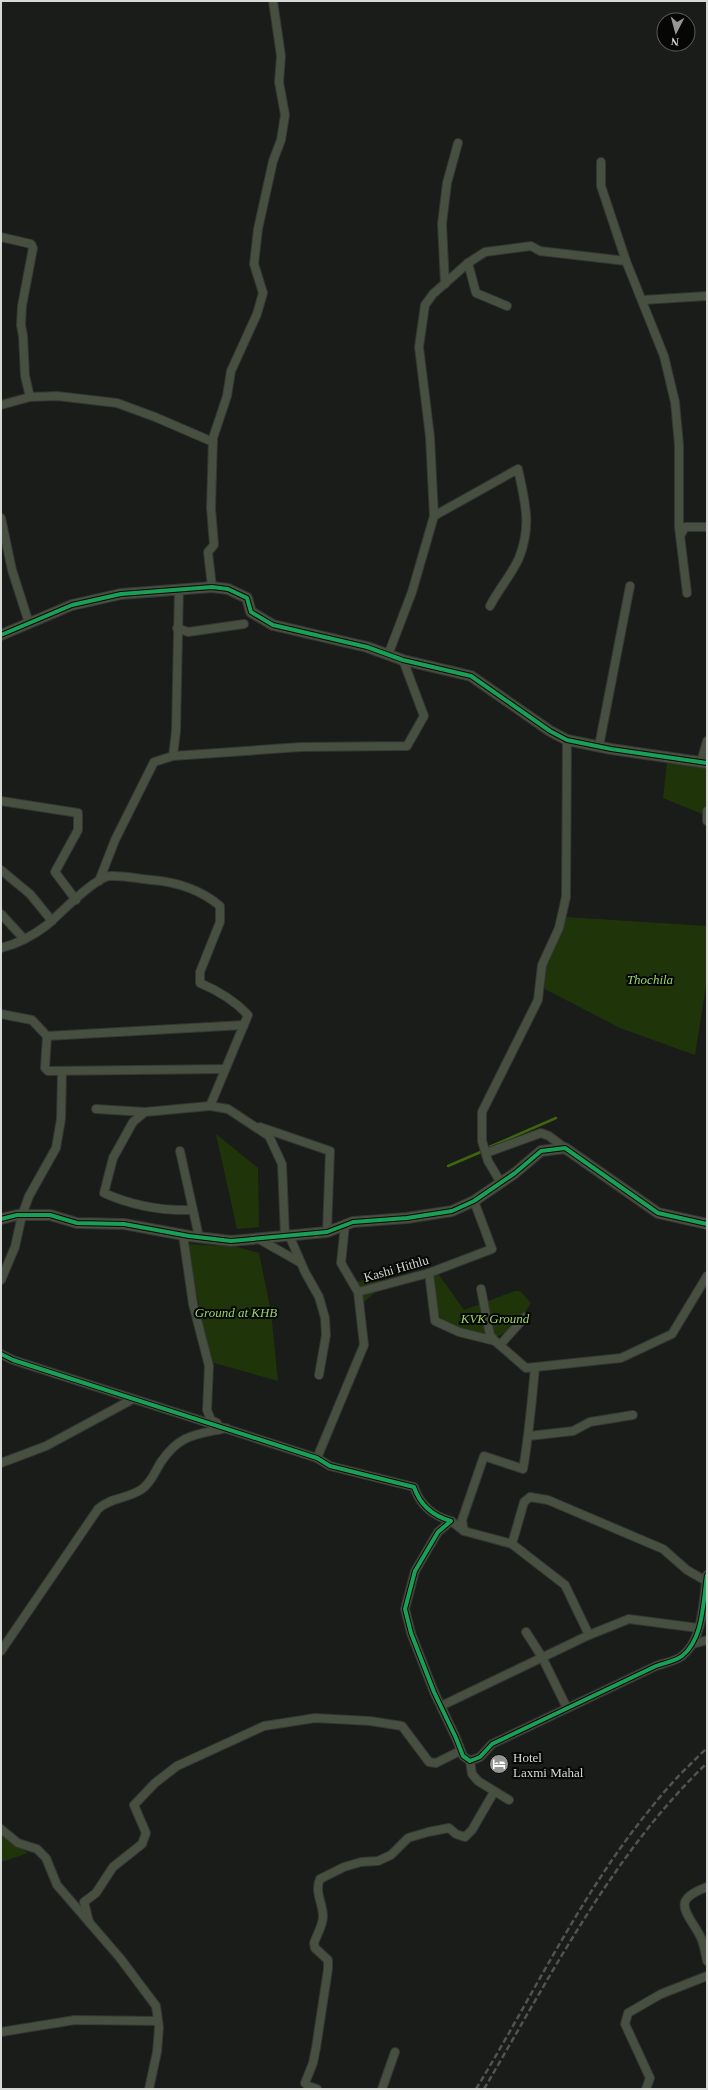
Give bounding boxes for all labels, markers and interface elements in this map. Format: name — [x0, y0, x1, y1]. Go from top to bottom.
north arrow — [656, 12, 696, 52]
text: N — [670, 36, 680, 48]
park label: Thochila — [627, 972, 674, 987]
street label: Kashi Hithlu — [362, 1252, 431, 1285]
park label: Ground at KHB — [195, 1305, 277, 1320]
park label: KVK Ground — [460, 1311, 530, 1326]
place label: Hotel Laxmi Mahal — [513, 1750, 584, 1780]
hotel icon: Hotel Laxmi Mahal — [488, 1753, 510, 1775]

